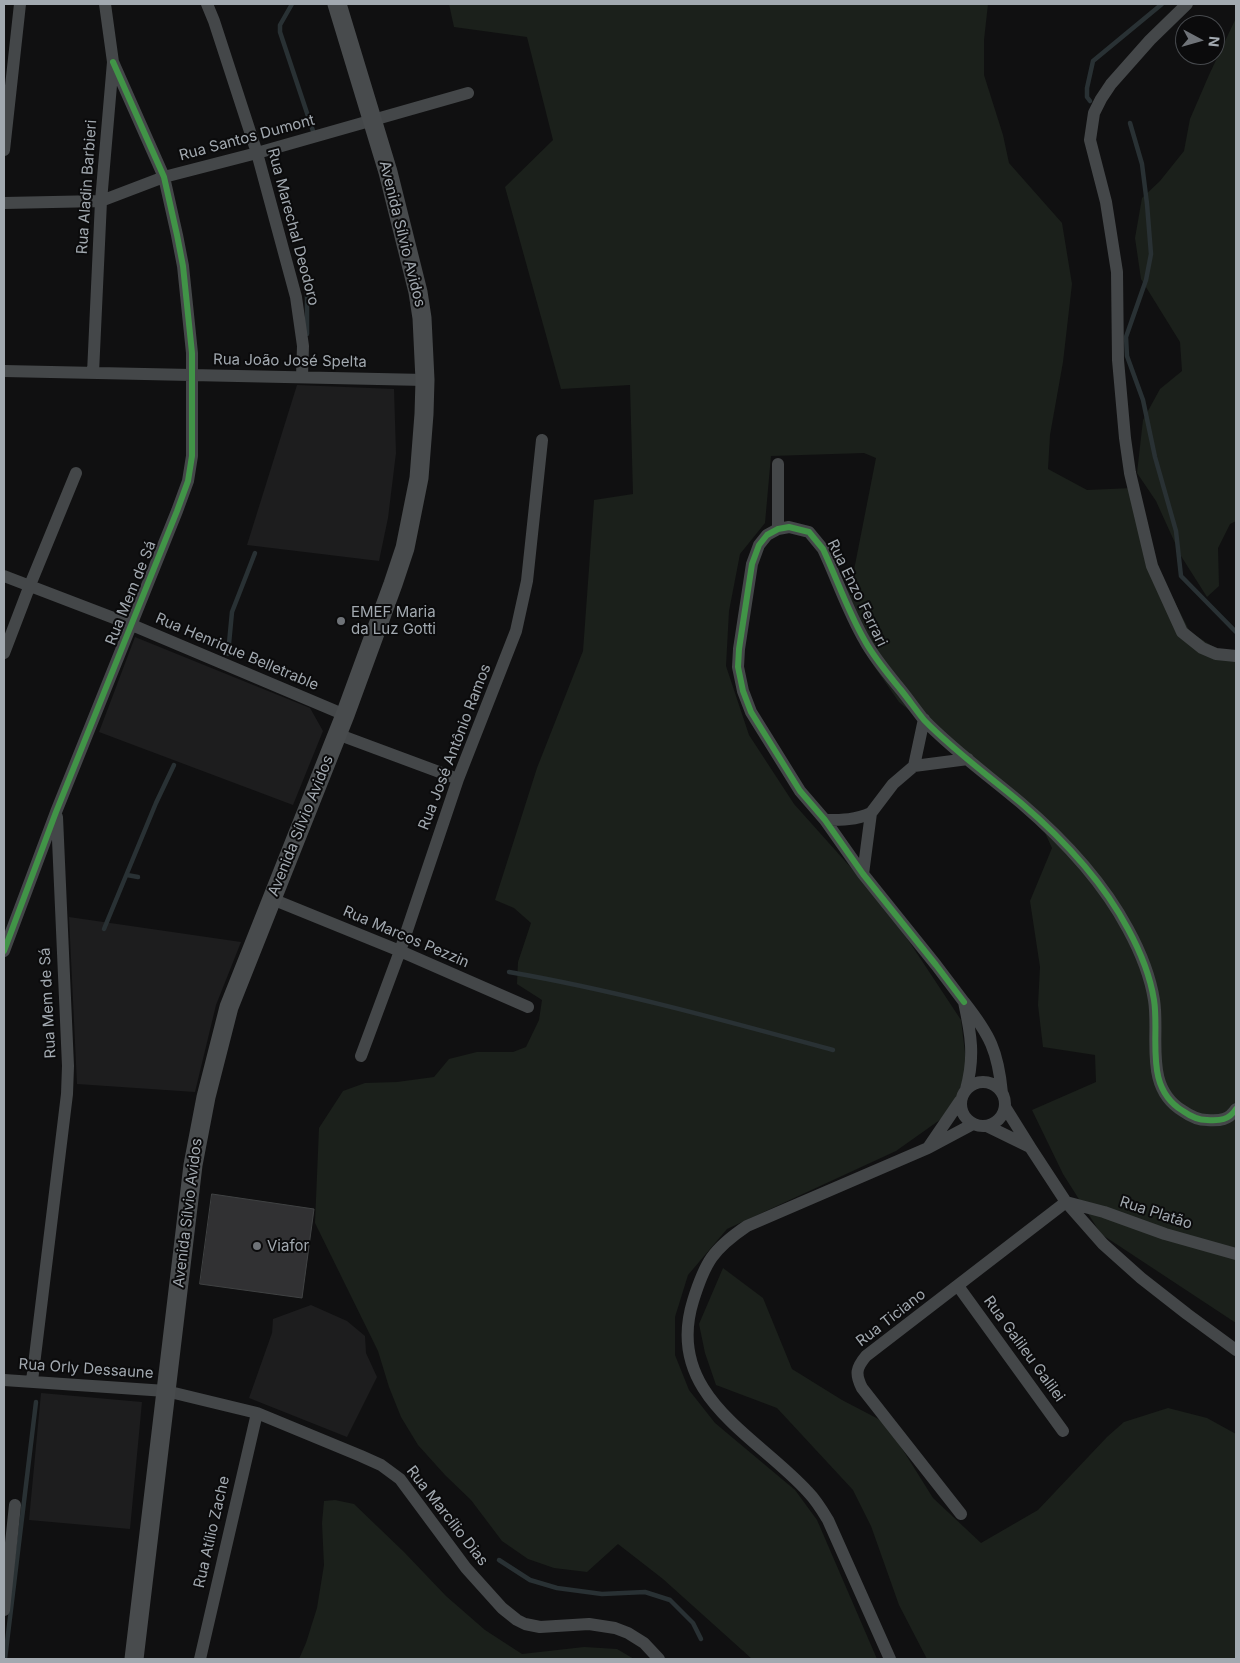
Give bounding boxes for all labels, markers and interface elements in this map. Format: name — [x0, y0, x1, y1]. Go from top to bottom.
north arrow — [1175, 15, 1225, 65]
text: N — [1205, 35, 1223, 48]
street label: Rua Santos Dumont — [177, 111, 317, 165]
street label: Rua Aladin Barbieri — [73, 119, 101, 255]
street label: Rua Marechal Deodoro — [263, 146, 323, 308]
street label: Avenida Sílvio Avidos — [375, 159, 429, 309]
street label: Rua João José Spelta — [213, 351, 367, 371]
street label: Rua Enzo Ferrari — [823, 537, 891, 649]
street label: Rua Mem de Sá — [102, 538, 160, 648]
place label: EMEF Maria da Luz Gotti — [351, 603, 436, 638]
street label: Rua Henrique Belletrable — [153, 609, 321, 695]
marker: EMEF Maria da Luz Gotti — [335, 615, 347, 627]
street label: Rua José Antônio Ramos — [415, 661, 495, 833]
street label: Avenida Sílvio Avidos — [265, 753, 337, 899]
street label: Rua Marcos Pezzin — [340, 902, 472, 972]
street label: Rua Mem de Sá — [36, 947, 60, 1059]
street label: Avenida Sílvio Avidos — [170, 1137, 206, 1289]
street label: Rua Platão — [1117, 1193, 1195, 1233]
place label: Viafor — [267, 1237, 309, 1255]
marker: Viafor — [251, 1240, 263, 1252]
street label: Rua Ticiano — [853, 1285, 929, 1351]
street label: Rua Galileu Galilei — [980, 1293, 1068, 1405]
street label: Rua Orly Dessaune — [18, 1355, 154, 1383]
street label: Rua Marcílio Dias — [402, 1462, 492, 1570]
street label: Rua Atílio Zache — [190, 1474, 234, 1590]

